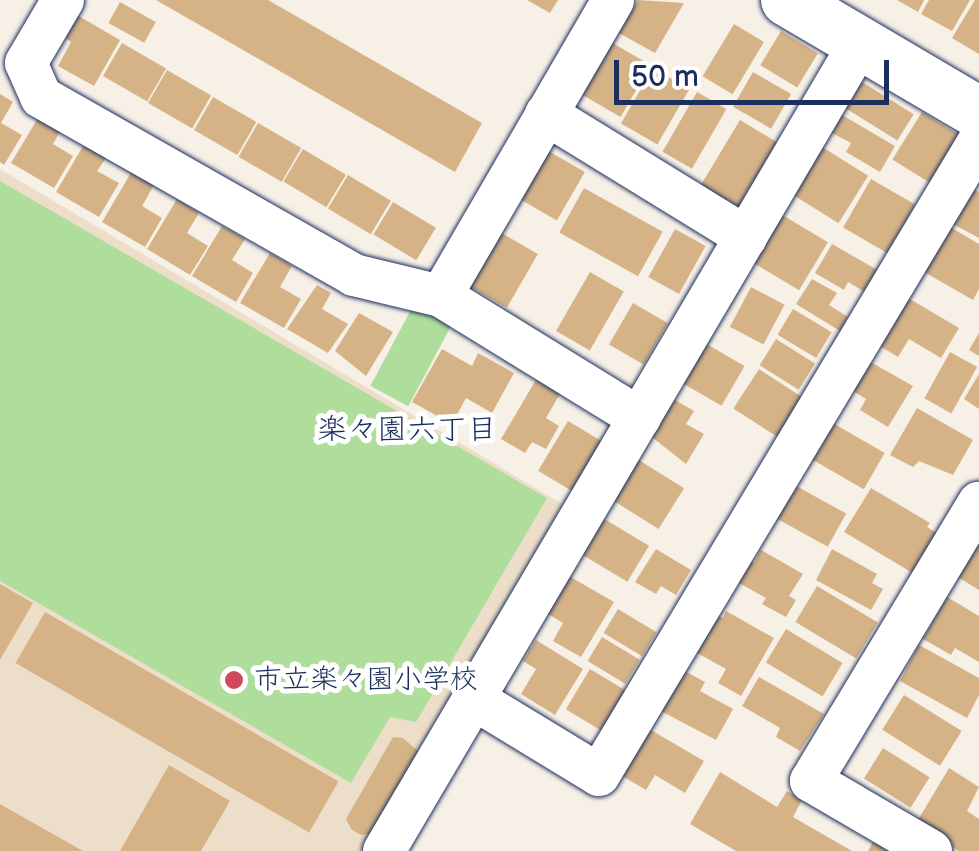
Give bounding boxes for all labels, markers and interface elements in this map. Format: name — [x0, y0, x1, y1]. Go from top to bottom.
scale bar — [619, 40, 894, 102]
text: 50 m — [631, 59, 699, 95]
district label: 楽々園六丁目 — [317, 412, 497, 448]
place label: 市立楽々園小学校 — [254, 663, 478, 697]
marker: 市立楽々園小学校 — [223, 669, 245, 691]

